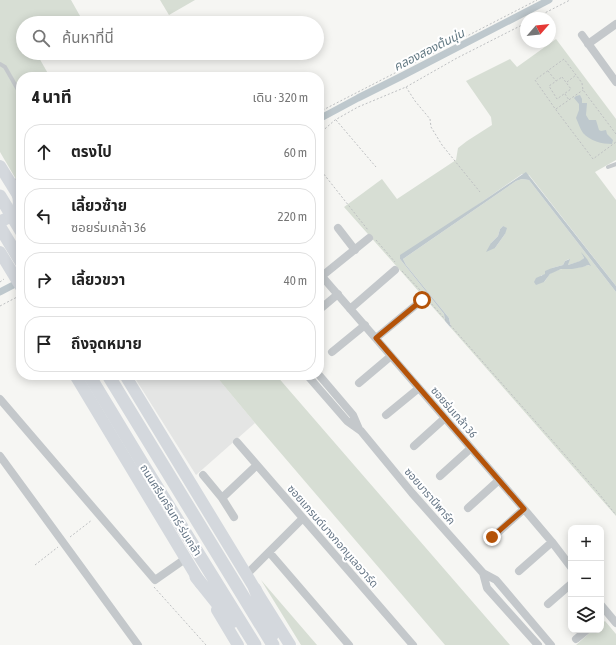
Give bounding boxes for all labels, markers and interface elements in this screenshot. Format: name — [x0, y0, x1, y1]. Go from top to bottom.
north arrow — [520, 12, 556, 48]
search box — [16, 16, 324, 60]
water label: คลองสองต้นนุ่น — [391, 26, 468, 75]
icon: search — [30, 27, 52, 49]
text: ค้นหาที่นี่ — [62, 29, 114, 46]
text: 4 นาที — [32, 87, 72, 107]
text: เดิน · 320 m — [253, 90, 308, 105]
icon: ahead — [33, 141, 55, 163]
text: ตรงไป — [71, 143, 112, 160]
text: 60 m — [284, 145, 307, 160]
text: เลี้ยวซ้าย — [71, 197, 127, 214]
icon: left — [33, 205, 55, 227]
text: 220 m — [278, 209, 307, 224]
text: ซอยร่มเกล้า 36 — [71, 220, 146, 235]
icon: right — [33, 269, 55, 291]
text: เลี้ยวขวา — [71, 271, 125, 288]
text: 40 m — [284, 273, 307, 288]
route start — [413, 291, 431, 309]
icon: arrive — [33, 333, 55, 355]
text: ถึงจุดหมาย — [71, 335, 142, 352]
street label: ซอยร่มเกล้า 36 — [429, 384, 479, 440]
street label: ถนนศรีนครินทร์-ร่มเกล้า — [138, 462, 204, 558]
street label: ซอยบารานีพาร์ค — [402, 465, 458, 527]
street label: ซอยแกรนด์บางกอกบูเลอวาร์ด — [285, 482, 381, 590]
map controls — [568, 525, 604, 633]
button: + — [568, 525, 604, 561]
route end — [483, 528, 501, 546]
button: − — [568, 561, 604, 597]
button: layers — [568, 597, 604, 633]

